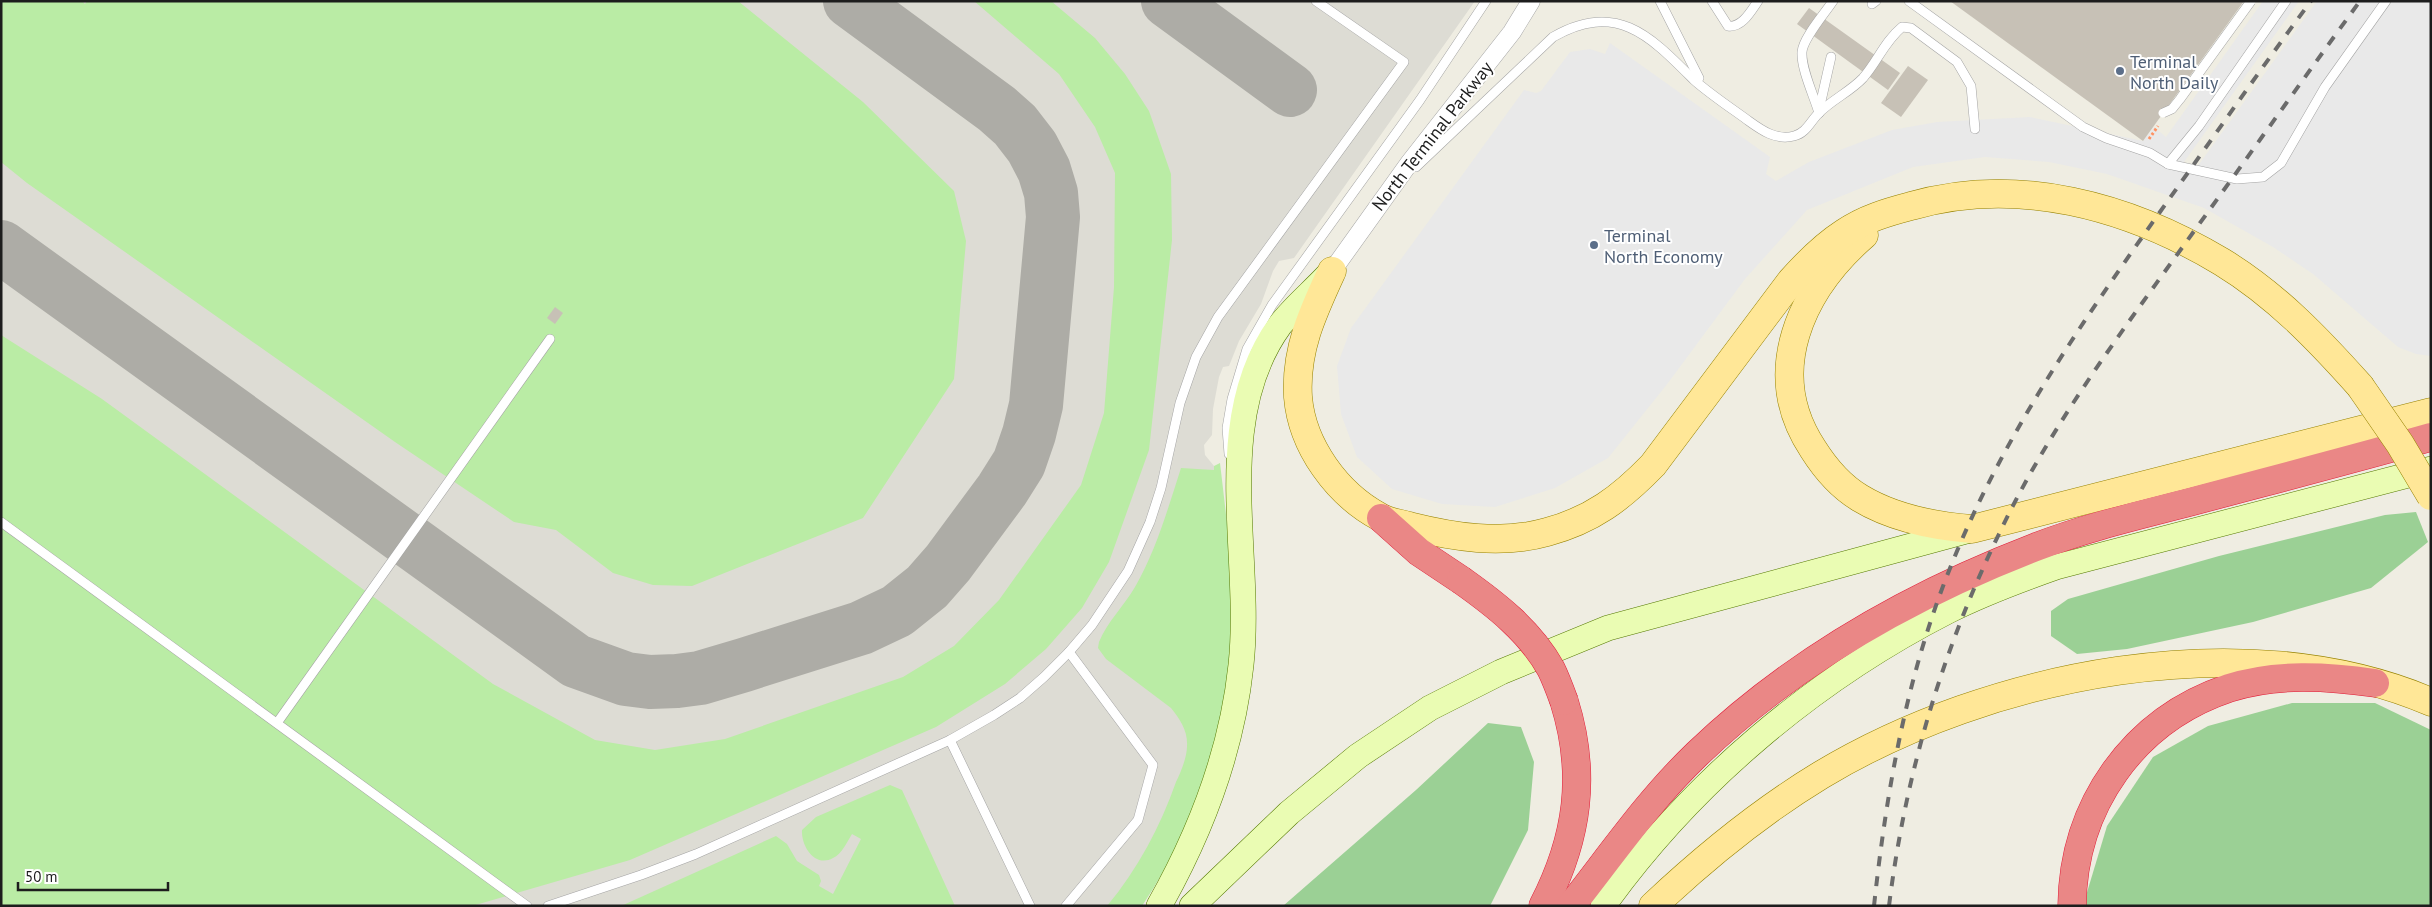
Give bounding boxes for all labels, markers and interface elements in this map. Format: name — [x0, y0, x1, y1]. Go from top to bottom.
place label: Terminal North Daily — [2130, 50, 2219, 94]
street label: North Terminal Parkway — [1366, 56, 1498, 215]
marker: Terminal North Daily — [2114, 65, 2126, 77]
place label: Terminal North Economy — [1604, 224, 1723, 268]
marker: Terminal North Economy — [1588, 239, 1600, 251]
scale bar — [18, 860, 168, 892]
text: 50 m — [25, 867, 58, 886]

